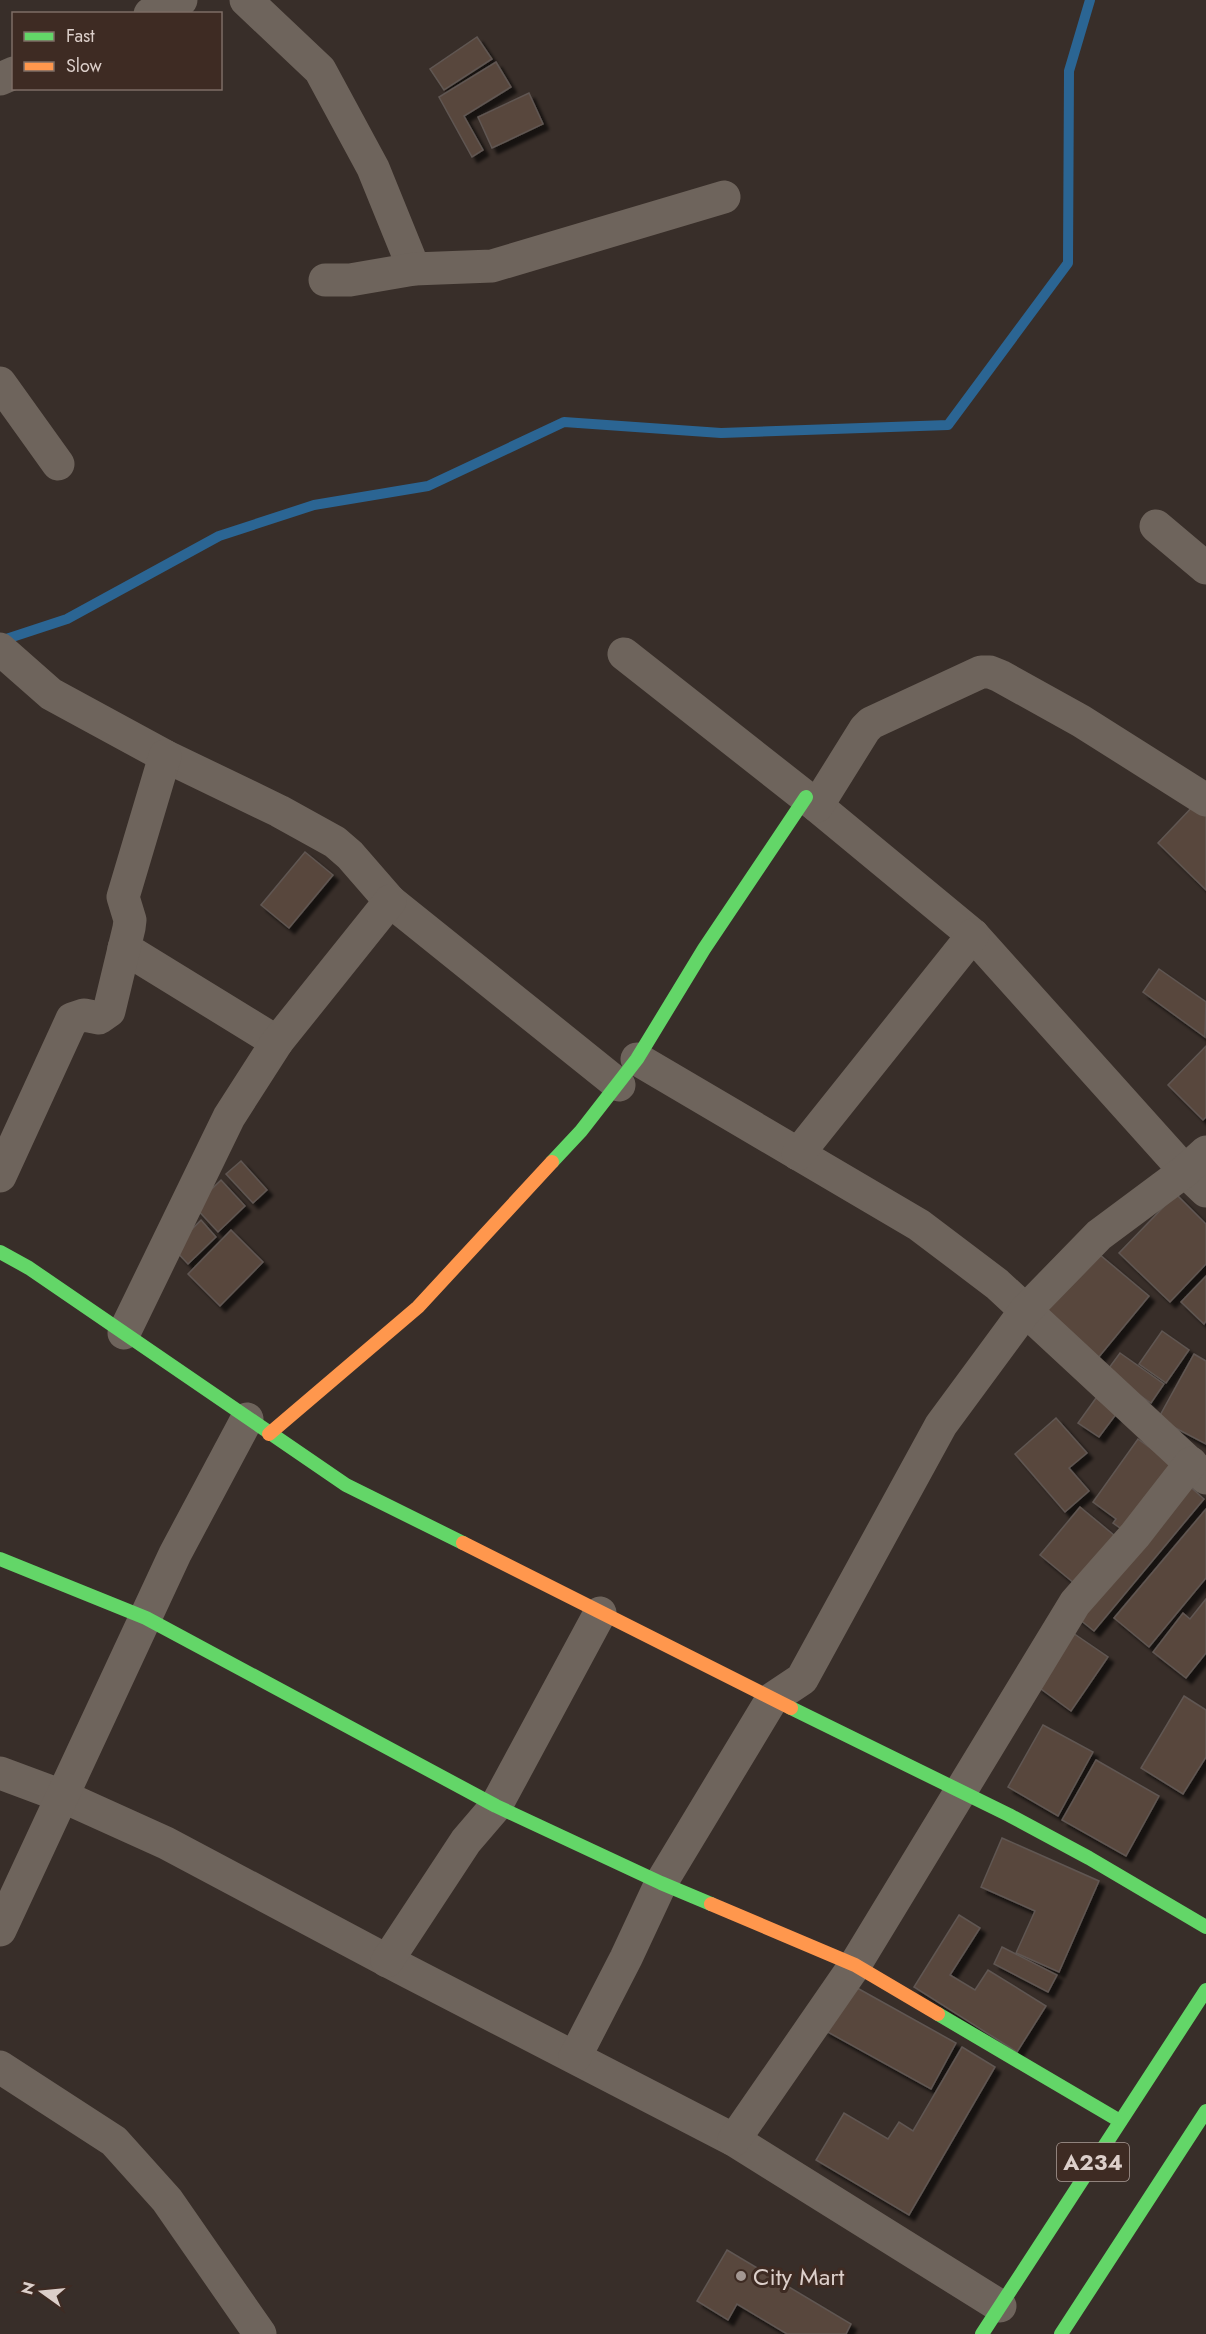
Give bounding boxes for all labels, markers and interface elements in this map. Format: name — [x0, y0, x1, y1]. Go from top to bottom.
legend — [12, 12, 222, 90]
text: Fast — [66, 23, 95, 49]
text: Slow — [66, 53, 103, 79]
road number: A234 — [1057, 2143, 1129, 2181]
place label: City Mart — [753, 2259, 844, 2294]
north arrow — [12, 2262, 72, 2322]
marker: City Mart — [734, 2269, 748, 2283]
text: N — [15, 2279, 41, 2297]

